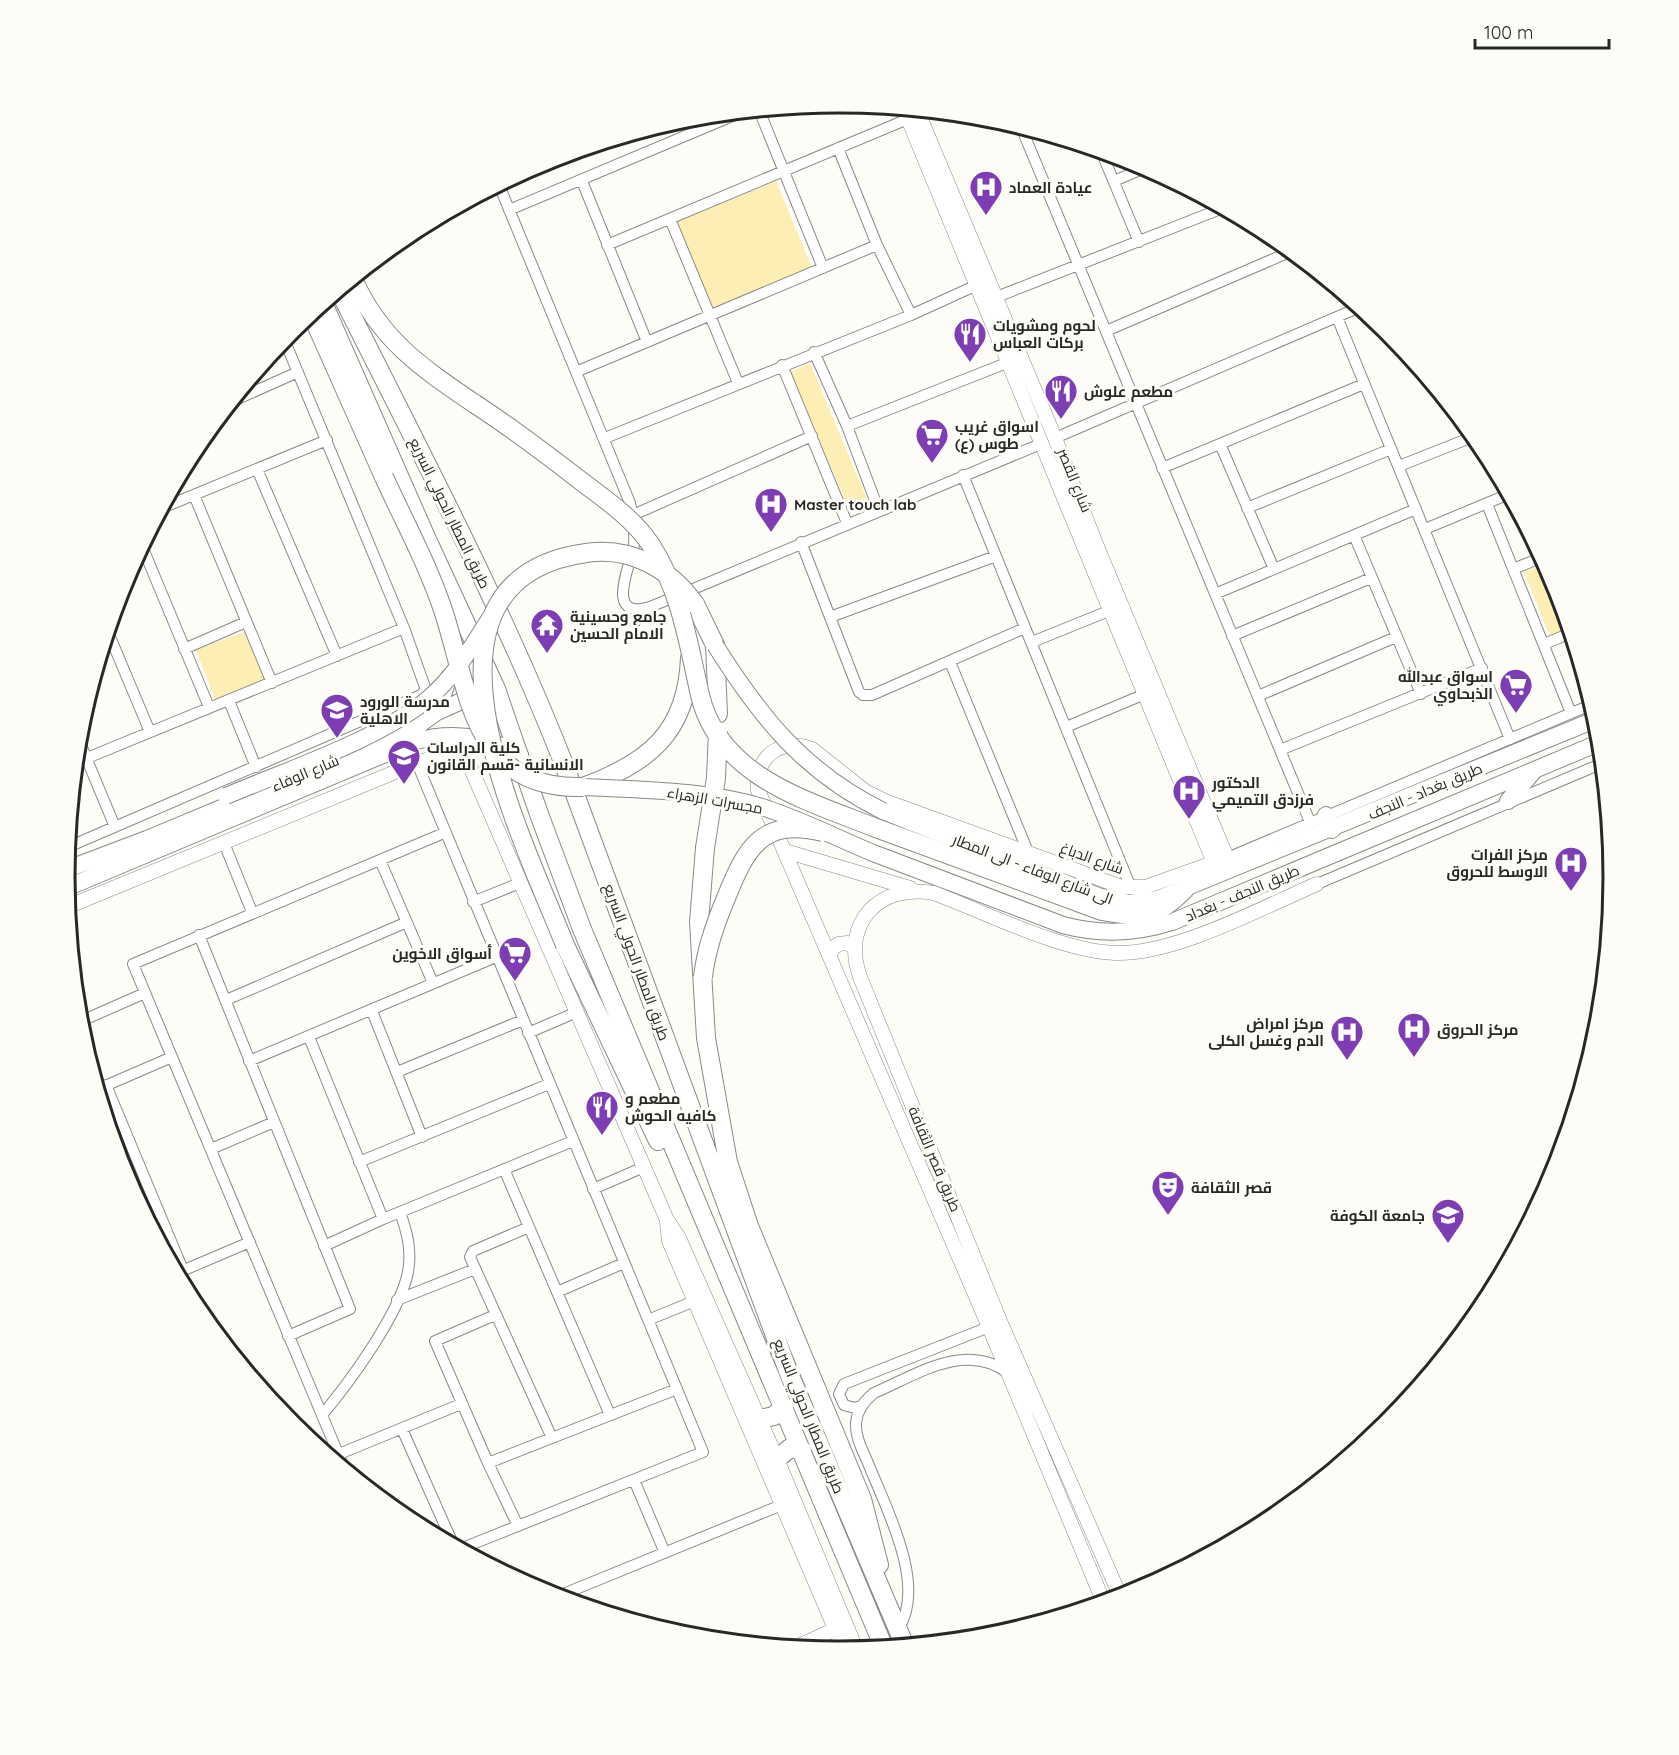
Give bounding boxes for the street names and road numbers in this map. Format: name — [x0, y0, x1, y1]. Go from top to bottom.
street label: طريق المطار الحولي السريع — [402, 434, 495, 593]
street label: شارع القصر — [1051, 444, 1096, 516]
street label: شارع الوفاء — [268, 750, 342, 798]
street label: طريق بغداد - النجف — [1365, 758, 1486, 825]
street label: مجسرات الزهراء — [666, 782, 764, 818]
street label: الى شارع الوفاء - الى المطار — [948, 829, 1116, 910]
street label: شارع الدباغ — [1057, 838, 1126, 880]
street label: طريق النجف - بغداد — [1182, 860, 1303, 927]
street label: طريق المطار الحولي السريع — [597, 881, 674, 1044]
street label: طريق قصر الثقافة — [903, 1103, 966, 1215]
street label: طريق المطار الحولي السريع — [766, 1336, 849, 1497]

